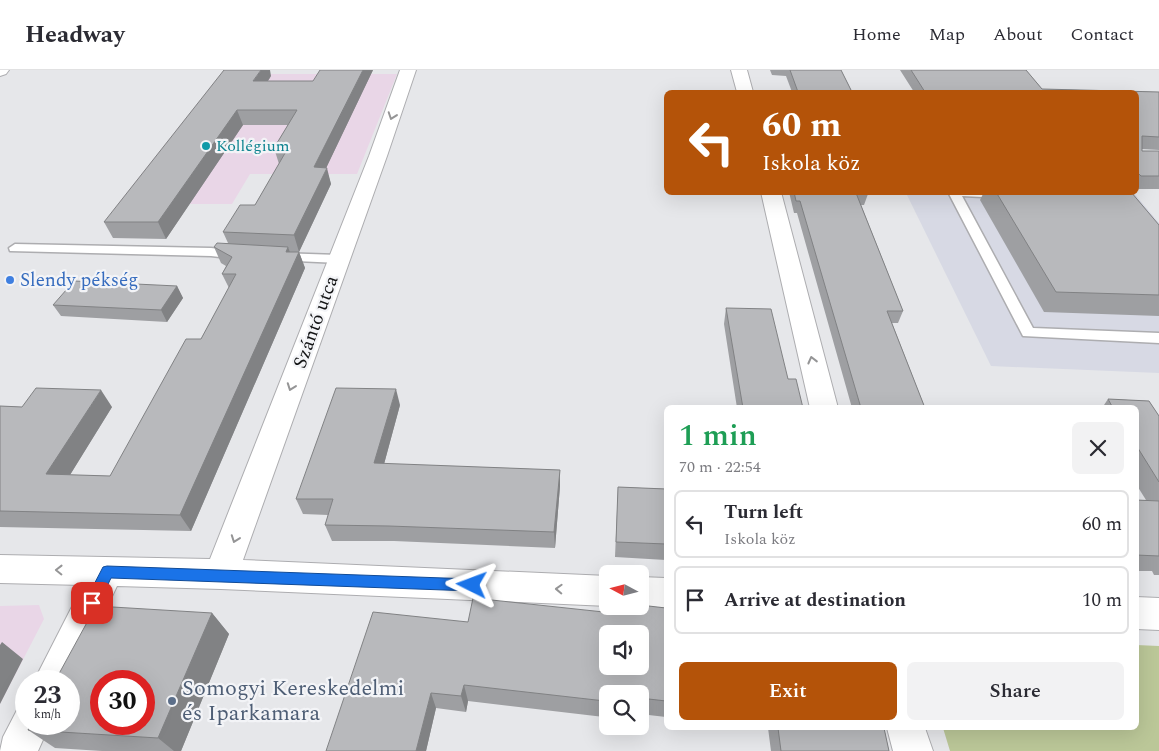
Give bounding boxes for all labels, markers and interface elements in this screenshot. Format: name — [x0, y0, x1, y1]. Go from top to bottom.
text: Headway — [25, 17, 125, 53]
text: Home — [852, 21, 901, 48]
text: Map — [929, 21, 965, 48]
text: About — [993, 21, 1043, 48]
text: Contact — [1071, 21, 1134, 48]
text: 60 m — [762, 99, 842, 152]
icon: left — [679, 110, 744, 175]
one-way arrow — [388, 111, 398, 120]
place label: Kollégium — [216, 134, 290, 158]
marker: Kollégium — [200, 140, 212, 152]
text: Iskola köz — [762, 147, 861, 180]
place label: Slendy pékség — [20, 266, 138, 295]
street label: Szántó utca — [286, 271, 347, 373]
marker: Slendy pékség — [4, 274, 16, 286]
one-way arrow — [807, 356, 818, 365]
one-way arrow — [287, 382, 297, 391]
text: 1 min — [679, 413, 757, 459]
button: close — [1072, 422, 1124, 474]
text: 70 m · 22:54 — [679, 455, 761, 479]
text: Turn left — [724, 498, 803, 527]
icon: left — [681, 510, 709, 538]
text: 60 m — [1082, 510, 1122, 539]
text: Iskola köz — [724, 527, 796, 551]
one-way arrow — [230, 534, 241, 543]
position arrow — [445, 558, 497, 610]
one-way arrow — [54, 565, 62, 576]
north arrow — [599, 565, 649, 615]
map controls — [599, 565, 649, 735]
pin — [71, 582, 113, 624]
one-way arrow — [555, 583, 563, 594]
icon: arrive — [681, 586, 709, 614]
text: Arrive at destination — [724, 586, 906, 615]
text: 10 m — [1082, 586, 1122, 615]
icon: arrive — [78, 589, 106, 617]
button: sound — [599, 625, 649, 675]
button: Exit — [679, 662, 897, 720]
button: Share — [907, 662, 1124, 720]
speed limit sign: 30 — [90, 670, 155, 735]
place label: Somogyi Kereskedelmi és Iparkamara — [182, 672, 404, 730]
text: 23 — [33, 677, 62, 715]
button: search — [599, 685, 649, 735]
marker: Somogyi Kereskedelmi és Iparkamara — [166, 695, 178, 707]
text: km/h — [34, 705, 61, 724]

